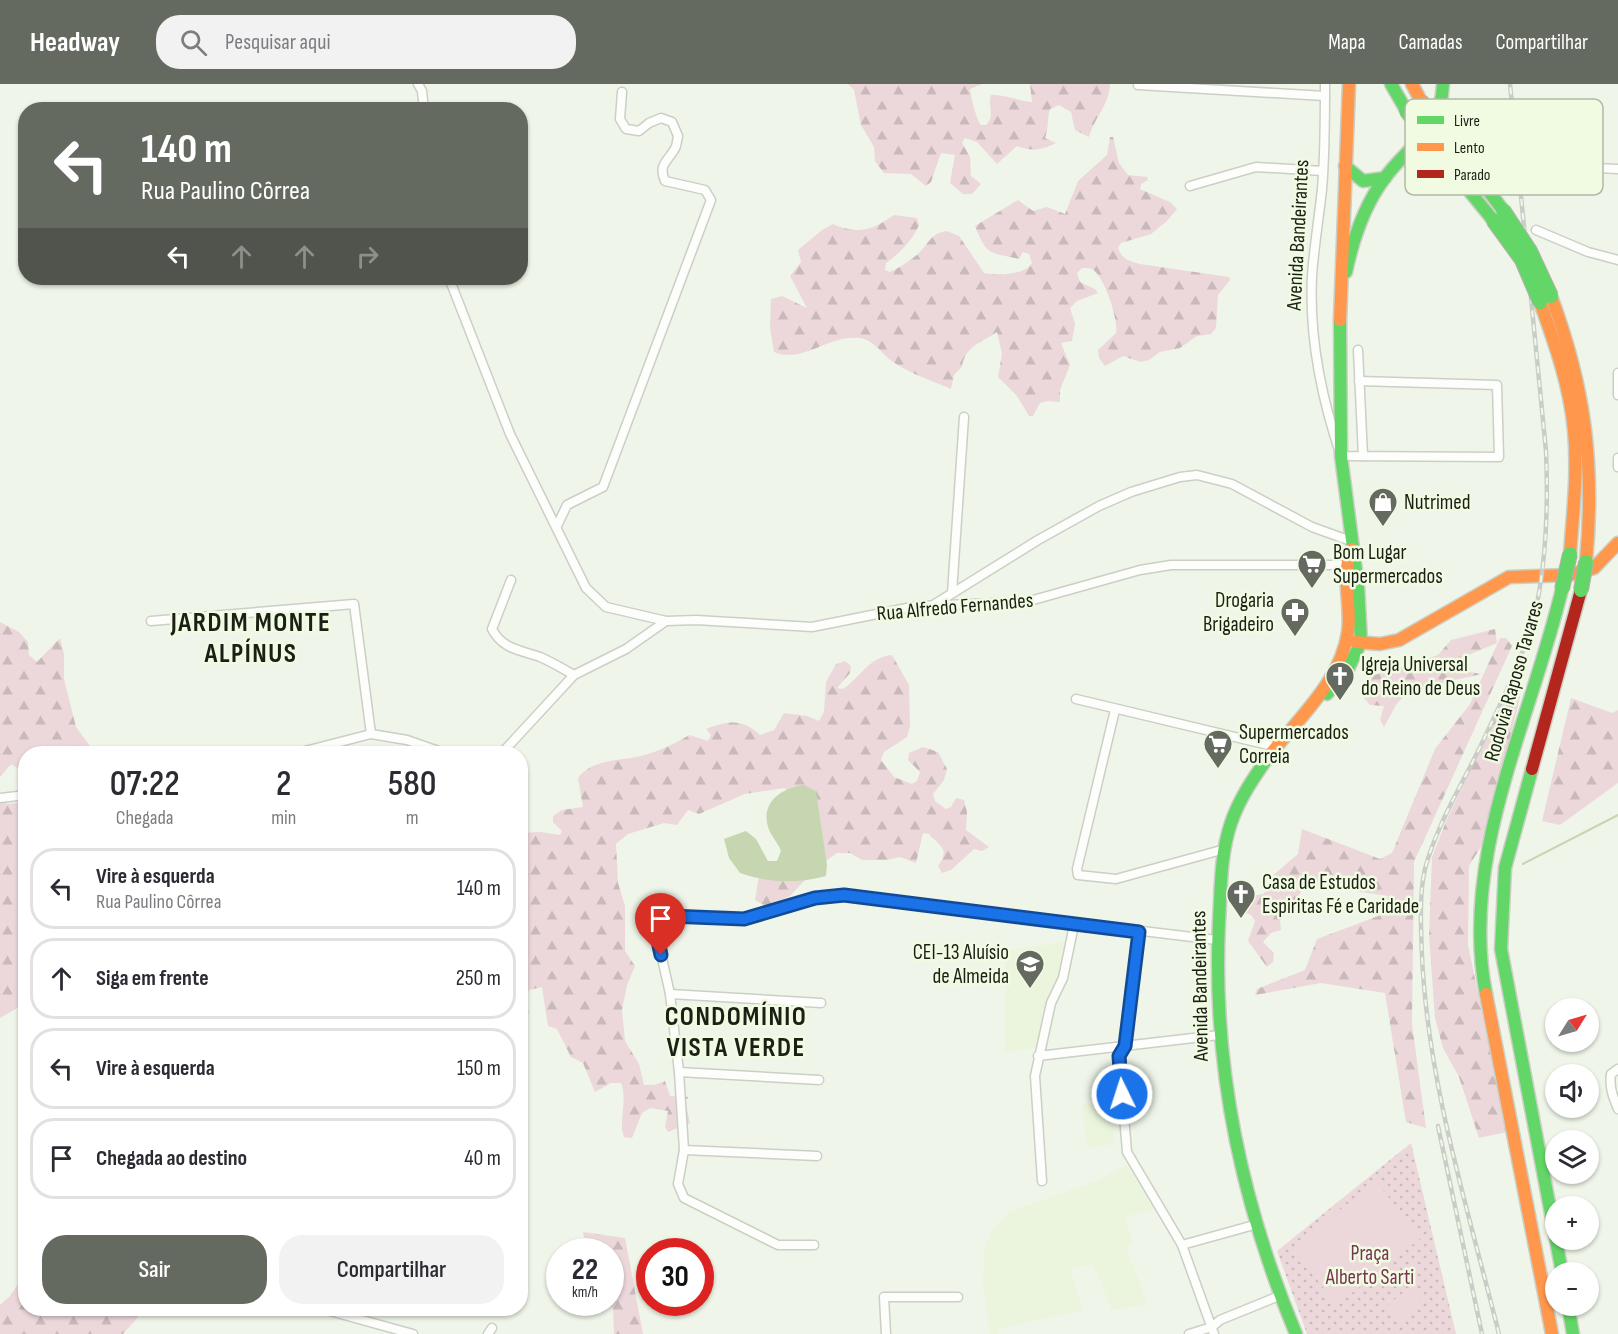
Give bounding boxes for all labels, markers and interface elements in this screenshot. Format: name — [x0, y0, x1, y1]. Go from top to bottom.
search box — [156, 15, 576, 69]
text: Headway — [30, 26, 120, 59]
icon: search — [177, 26, 210, 59]
text: Pesquisar aqui — [225, 29, 330, 56]
text: Mapa — [1328, 30, 1366, 55]
text: Camadas — [1399, 30, 1462, 55]
text: Compartilhar — [1495, 30, 1588, 55]
legend — [1405, 99, 1603, 195]
text: Livre — [1454, 112, 1480, 131]
text: 140 m — [141, 124, 232, 175]
icon: left — [42, 126, 120, 204]
text: Lento — [1454, 139, 1485, 158]
street label: Avenida Bandeirantes — [1282, 159, 1314, 312]
text: Parado — [1454, 166, 1491, 185]
text: Rua Paulino Côrrea — [141, 175, 310, 207]
icon: left — [162, 240, 195, 273]
icon: ahead — [225, 240, 258, 273]
icon: ahead — [288, 240, 321, 273]
icon: right — [351, 240, 384, 273]
shop icon: Nutrimed — [1367, 486, 1399, 528]
place label: Nutrimed — [1404, 490, 1471, 515]
place label: Bom Lugar Supermercados — [1333, 540, 1443, 589]
supermarket icon: Bom Lugar Supermercados — [1296, 548, 1328, 590]
street label: Rua Alfredo Fernandes — [876, 588, 1034, 626]
place label: Drogaria Brigadeiro — [1203, 588, 1274, 637]
pharmacy icon: Drogaria Brigadeiro — [1279, 596, 1311, 638]
street label: Rodovia Raposo Tavares — [1479, 598, 1549, 764]
district label: JARDIM MONTE ALPÍNUS — [170, 607, 331, 670]
place label: Igreja Universal do Reino de Deus — [1361, 652, 1480, 701]
church icon: Igreja Universal do Reino de Deus — [1324, 660, 1356, 702]
place label: Supermercados Correia — [1239, 720, 1349, 769]
supermarket icon: Supermercados Correia — [1202, 728, 1234, 770]
text: 07:22 — [110, 763, 180, 806]
text: 2 — [276, 763, 291, 806]
text: 580 — [388, 763, 436, 806]
text: Chegada — [116, 806, 173, 830]
text: min — [271, 806, 296, 830]
text: m — [406, 806, 419, 830]
text: Vire à esquerda — [96, 863, 215, 890]
place label: Casa de Estudos Espiritas Fé e Caridade — [1262, 870, 1419, 919]
icon: left — [45, 872, 78, 905]
text: 140 m — [457, 875, 501, 902]
church icon: Casa de Estudos Espiritas Fé e Caridade — [1225, 878, 1257, 920]
text: Rua Paulino Côrrea — [96, 890, 221, 914]
pin — [635, 893, 686, 955]
icon: arrive — [644, 902, 677, 935]
street label: Avenida Bandeirantes — [1186, 910, 1214, 1063]
place label: CEI-13 Aluísio de Almeida — [913, 940, 1009, 989]
school or university icon: CEI-13 Aluísio de Almeida — [1014, 948, 1046, 990]
icon: ahead — [45, 962, 78, 995]
text: Siga em frente — [96, 965, 209, 992]
text: 250 m — [456, 965, 501, 992]
north arrow — [1545, 998, 1599, 1052]
map controls — [1545, 998, 1599, 1316]
district label: CONDOMÍNIO VISTA VERDE — [665, 1001, 807, 1064]
icon: left — [45, 1052, 78, 1085]
text: Vire à esquerda — [96, 1055, 215, 1082]
text: 150 m — [457, 1055, 501, 1082]
position arrow — [1090, 1062, 1154, 1126]
button: sound — [1545, 1064, 1599, 1118]
button: layers — [1545, 1130, 1599, 1184]
icon: arrive — [45, 1142, 78, 1175]
text: Chegada ao destino — [96, 1145, 247, 1172]
text: 40 m — [464, 1145, 501, 1172]
button: + — [1545, 1196, 1599, 1250]
button: Sair — [42, 1235, 267, 1304]
button: Compartilhar — [279, 1235, 504, 1304]
speed limit sign: 30 — [636, 1238, 714, 1316]
park label: Praça Alberto Sarti — [1325, 1241, 1414, 1290]
text: 22 — [572, 1252, 598, 1288]
button: − — [1545, 1262, 1599, 1316]
text: km/h — [572, 1283, 598, 1302]

